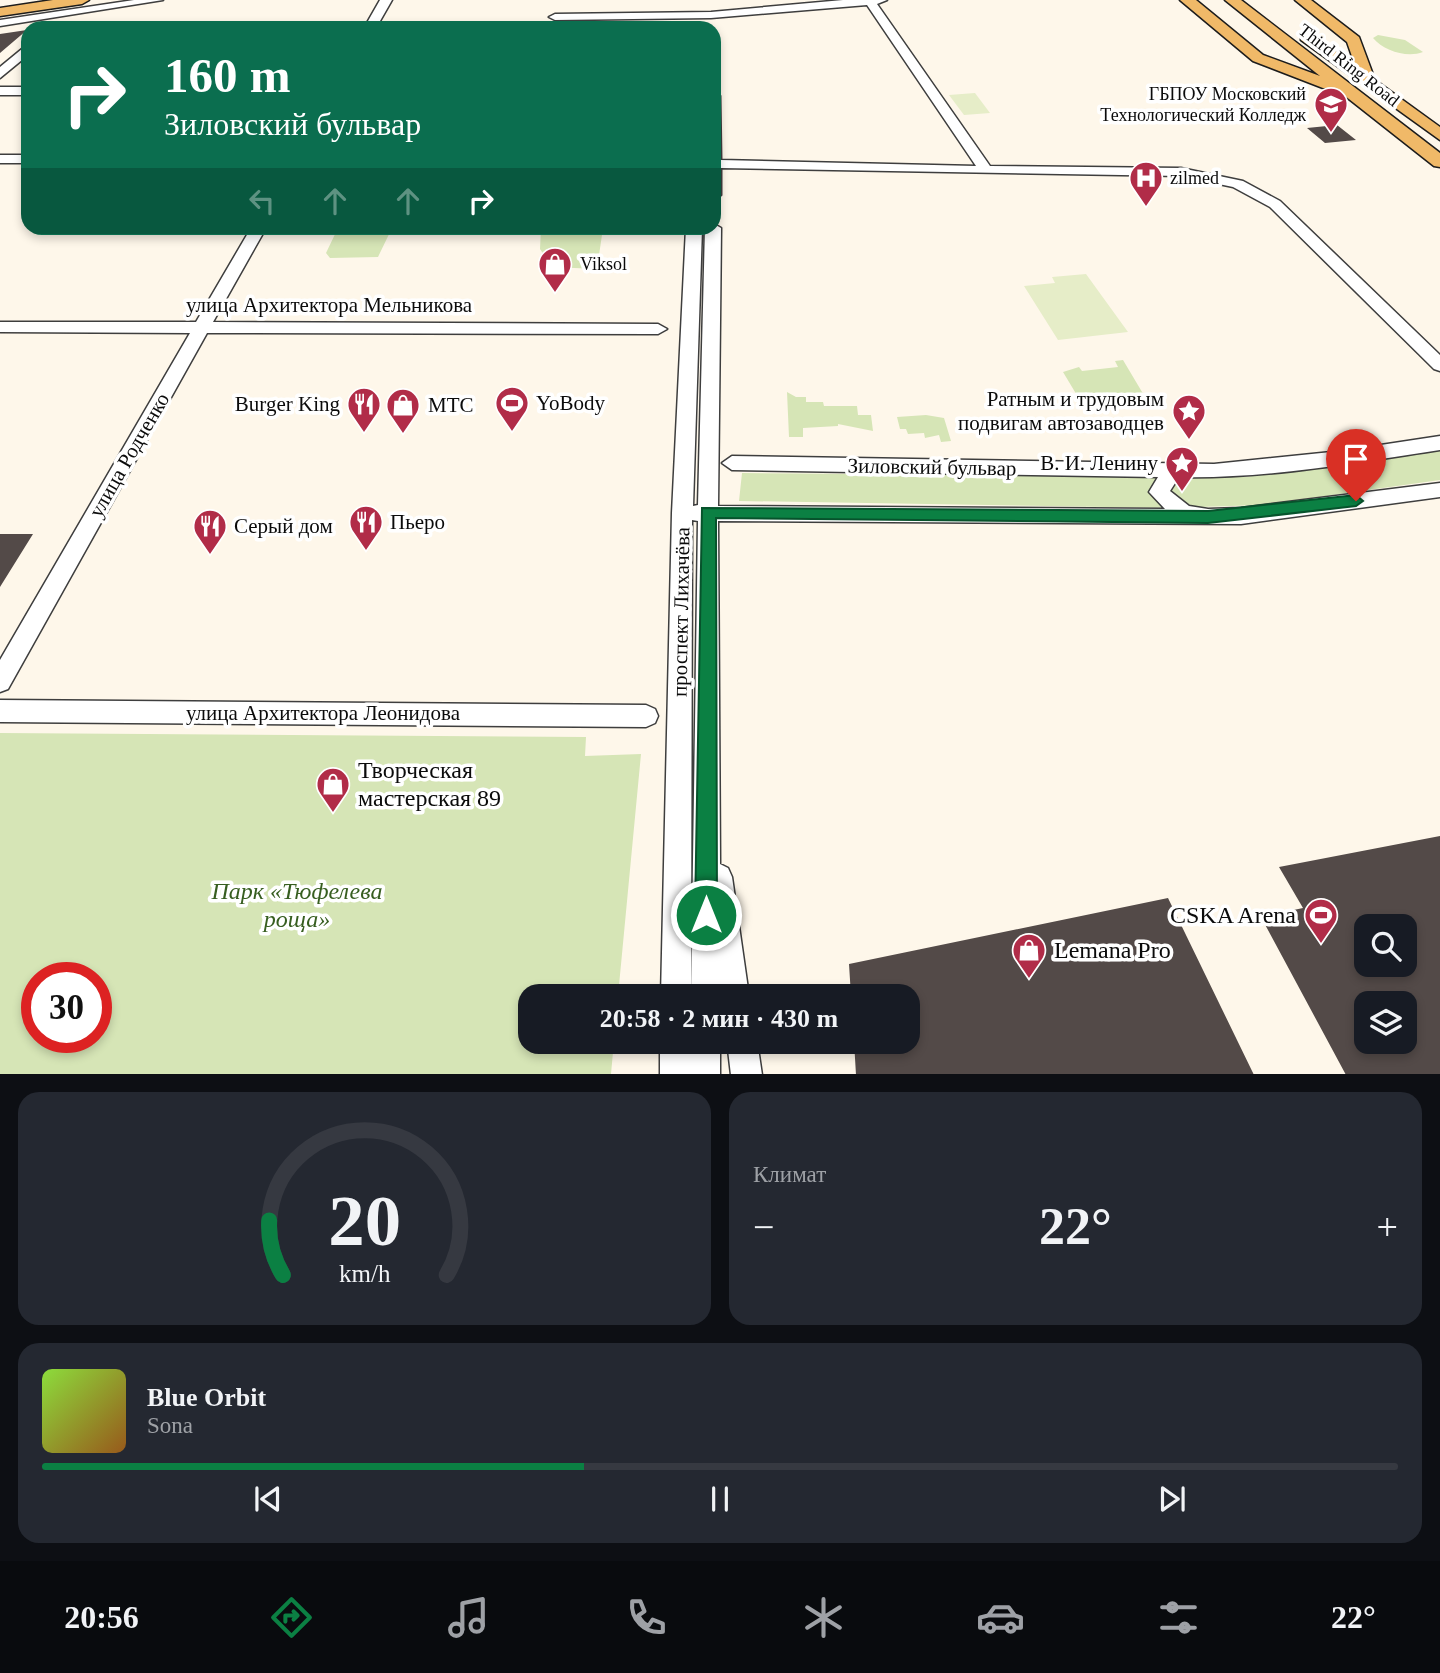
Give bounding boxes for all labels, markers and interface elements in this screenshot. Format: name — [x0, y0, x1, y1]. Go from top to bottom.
street label: Third Ring Road — [1295, 20, 1403, 110]
text: 160 m — [164, 48, 291, 103]
icon: right — [49, 49, 140, 140]
place label: ГБПОУ Московский Технологический Колледж — [1100, 84, 1307, 125]
school or university icon: ГБПОУ Московский Технологический Колледж — [1312, 85, 1350, 134]
text: Зиловский бульвар — [164, 106, 421, 142]
hospital icon: zilmed — [1127, 159, 1165, 208]
place label: zilmed — [1170, 168, 1219, 188]
icon: left — [243, 182, 281, 220]
icon: ahead — [316, 182, 354, 220]
icon: ahead — [389, 182, 427, 220]
icon: right — [462, 182, 500, 220]
shop icon: Viksol — [536, 245, 574, 294]
place label: Viksol — [580, 254, 627, 274]
street label: улица Архитектора Мельникова — [186, 293, 473, 317]
sports icon: YoBody — [493, 384, 531, 433]
restaurant icon: Burger King — [345, 385, 383, 434]
shop icon: МТС — [384, 386, 422, 435]
place label: Ратным и трудовым подвигам автозаводцев — [958, 387, 1164, 435]
street label: улица Родченко — [84, 389, 174, 521]
place label: YoBody — [536, 391, 606, 415]
place label: Burger King — [235, 392, 340, 416]
place icon: Ратным и трудовым подвигам автозаводцев — [1170, 392, 1208, 441]
place label: МТС — [428, 393, 474, 417]
pin — [1326, 429, 1386, 501]
icon: arrive — [1337, 440, 1375, 478]
place icon: В. И. Ленину — [1163, 444, 1201, 493]
place label: В. И. Ленину — [1040, 451, 1158, 475]
street label: Зиловский бульвар — [847, 454, 1017, 480]
restaurant icon: Пьеро — [347, 503, 385, 552]
restaurant icon: Серый дом — [191, 507, 229, 556]
place label: Пьеро — [390, 510, 445, 534]
place label: Серый дом — [234, 514, 333, 538]
street label: проспект Лихачёва — [668, 526, 694, 697]
street label: улица Архитектора Леонидова — [186, 701, 461, 725]
place label: Творческая мастерская 89 — [358, 757, 501, 811]
shop icon: Творческая мастерская 89 — [314, 765, 352, 814]
park label: Парк «Тюфелева роща» — [210, 878, 383, 932]
position arrow — [669, 878, 743, 952]
sports icon: CSKA Arena — [1302, 896, 1340, 945]
place label: CSKA Arena — [1170, 902, 1296, 928]
map controls — [1354, 914, 1417, 1054]
button: search — [1354, 914, 1417, 977]
shop icon: Lemana Pro — [1010, 931, 1048, 980]
place label: Lemana Pro — [1054, 937, 1171, 963]
speed limit sign: 30 — [21, 962, 112, 1053]
button: layers — [1354, 991, 1417, 1054]
text: 20:58 · 2 мин · 430 m — [600, 1004, 838, 1033]
text: Климат — [753, 1162, 826, 1187]
text: 20 — [328, 1180, 401, 1261]
text: 22° — [1039, 1198, 1112, 1255]
text: − — [753, 1206, 774, 1248]
text: + — [1377, 1206, 1398, 1248]
text: km/h — [339, 1259, 391, 1286]
text: Blue Orbit — [147, 1383, 266, 1412]
text: Sona — [147, 1413, 193, 1438]
icon: previous — [249, 1480, 287, 1518]
icon: pause — [701, 1480, 739, 1518]
icon: next — [1153, 1480, 1191, 1518]
icon: directions — [267, 1593, 316, 1642]
icon: music — [444, 1593, 493, 1642]
icon: phone — [622, 1593, 671, 1642]
icon: climate — [799, 1593, 848, 1642]
icon: car — [976, 1593, 1025, 1642]
icon: filters — [1154, 1593, 1203, 1642]
text: 20:56 — [64, 1599, 139, 1635]
text: 22° — [1331, 1599, 1376, 1635]

